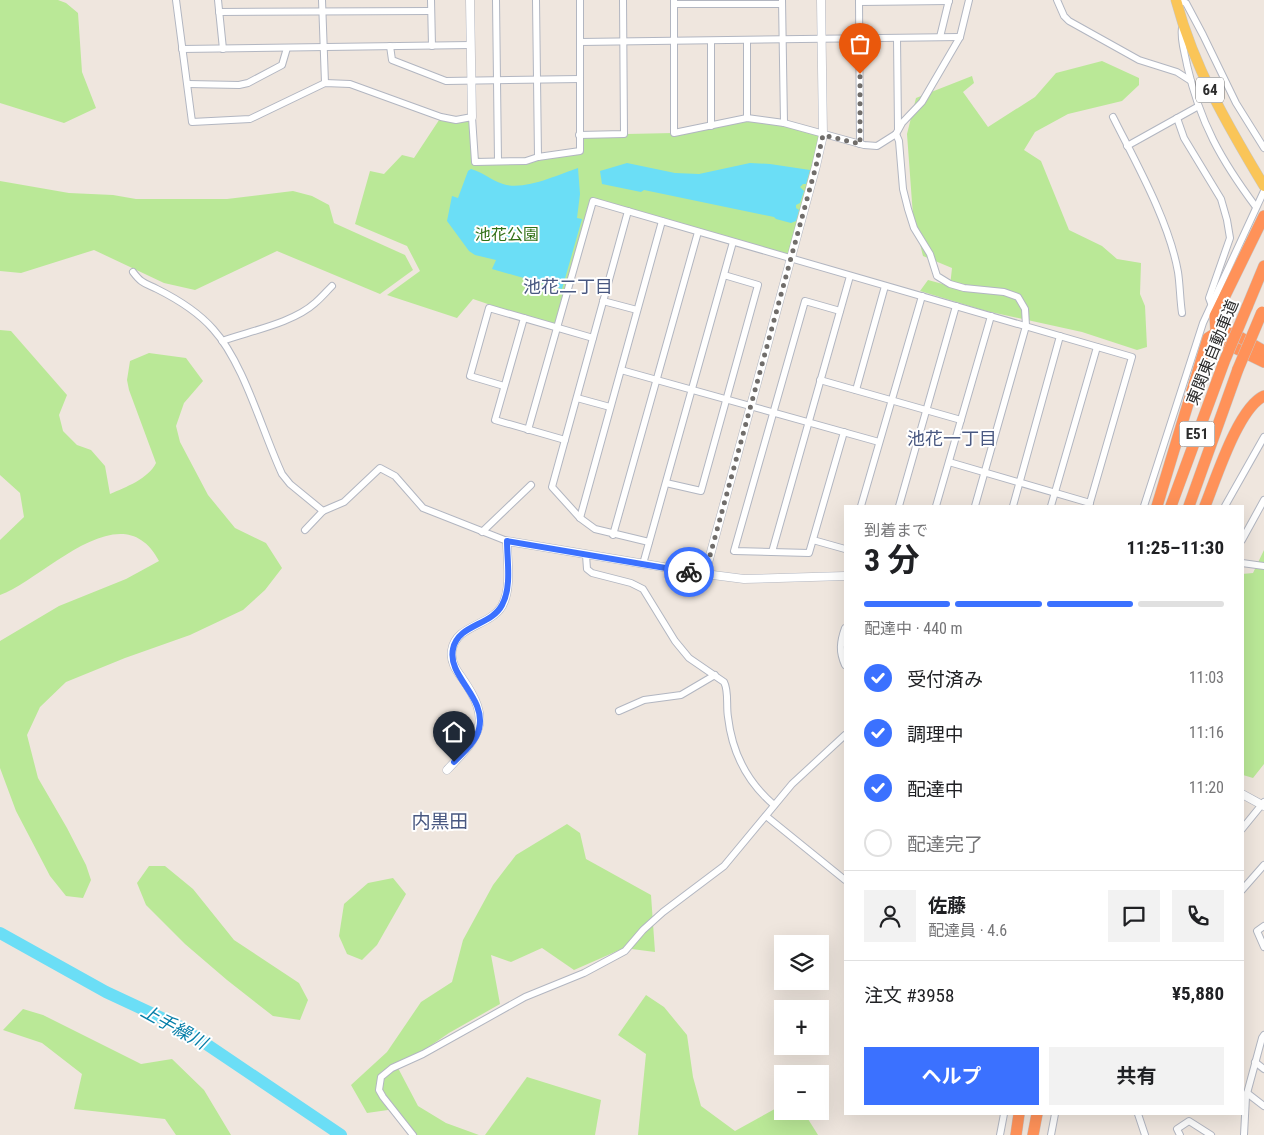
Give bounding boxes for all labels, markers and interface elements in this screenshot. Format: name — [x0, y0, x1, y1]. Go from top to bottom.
pin — [839, 23, 881, 74]
icon: bag — [846, 30, 874, 58]
road number: 64 — [1196, 78, 1224, 102]
park label: 池花公園 — [475, 225, 539, 244]
district label: 池花二丁目 — [523, 276, 613, 297]
street label: 東関東自動車道 — [1183, 297, 1242, 408]
road number: E51 — [1180, 422, 1214, 446]
district label: 池花一丁目 — [907, 428, 997, 449]
text: 到着まで — [864, 521, 928, 540]
text: 11:25–11:30 — [1126, 536, 1224, 559]
text: 3 分 — [864, 541, 920, 579]
courier — [664, 547, 714, 597]
icon: bike — [675, 558, 703, 586]
text: 配達中 · 440 m — [864, 619, 963, 638]
icon: check — [864, 664, 892, 692]
text: 受付済み — [907, 668, 983, 691]
text: 11:03 — [1189, 668, 1224, 687]
pin — [433, 711, 475, 762]
icon: home — [440, 718, 468, 746]
icon: check — [864, 719, 892, 747]
text: 調理中 — [907, 723, 964, 746]
text: 11:16 — [1189, 723, 1224, 742]
icon: check — [864, 774, 892, 802]
text: 配達中 — [907, 778, 964, 801]
text: 11:20 — [1189, 778, 1224, 797]
district label: 内黒田 — [411, 810, 469, 833]
text: 配達完了 — [907, 833, 983, 856]
button: person — [864, 890, 916, 942]
button: chat — [1108, 890, 1160, 942]
button: phone — [1172, 890, 1224, 942]
text: 佐藤 — [928, 894, 966, 917]
text: 配達員 · 4.6 — [928, 921, 1007, 940]
map controls — [774, 935, 829, 1120]
button: layers — [774, 935, 829, 990]
text: ¥5,880 — [1172, 982, 1224, 1005]
text: 注文 #3958 — [864, 984, 954, 1007]
water label: 上手繰川 — [138, 1000, 213, 1054]
button: + — [774, 1000, 829, 1055]
button: ヘルプ — [864, 1047, 1039, 1105]
button: 共有 — [1049, 1047, 1224, 1105]
button: − — [774, 1065, 829, 1120]

